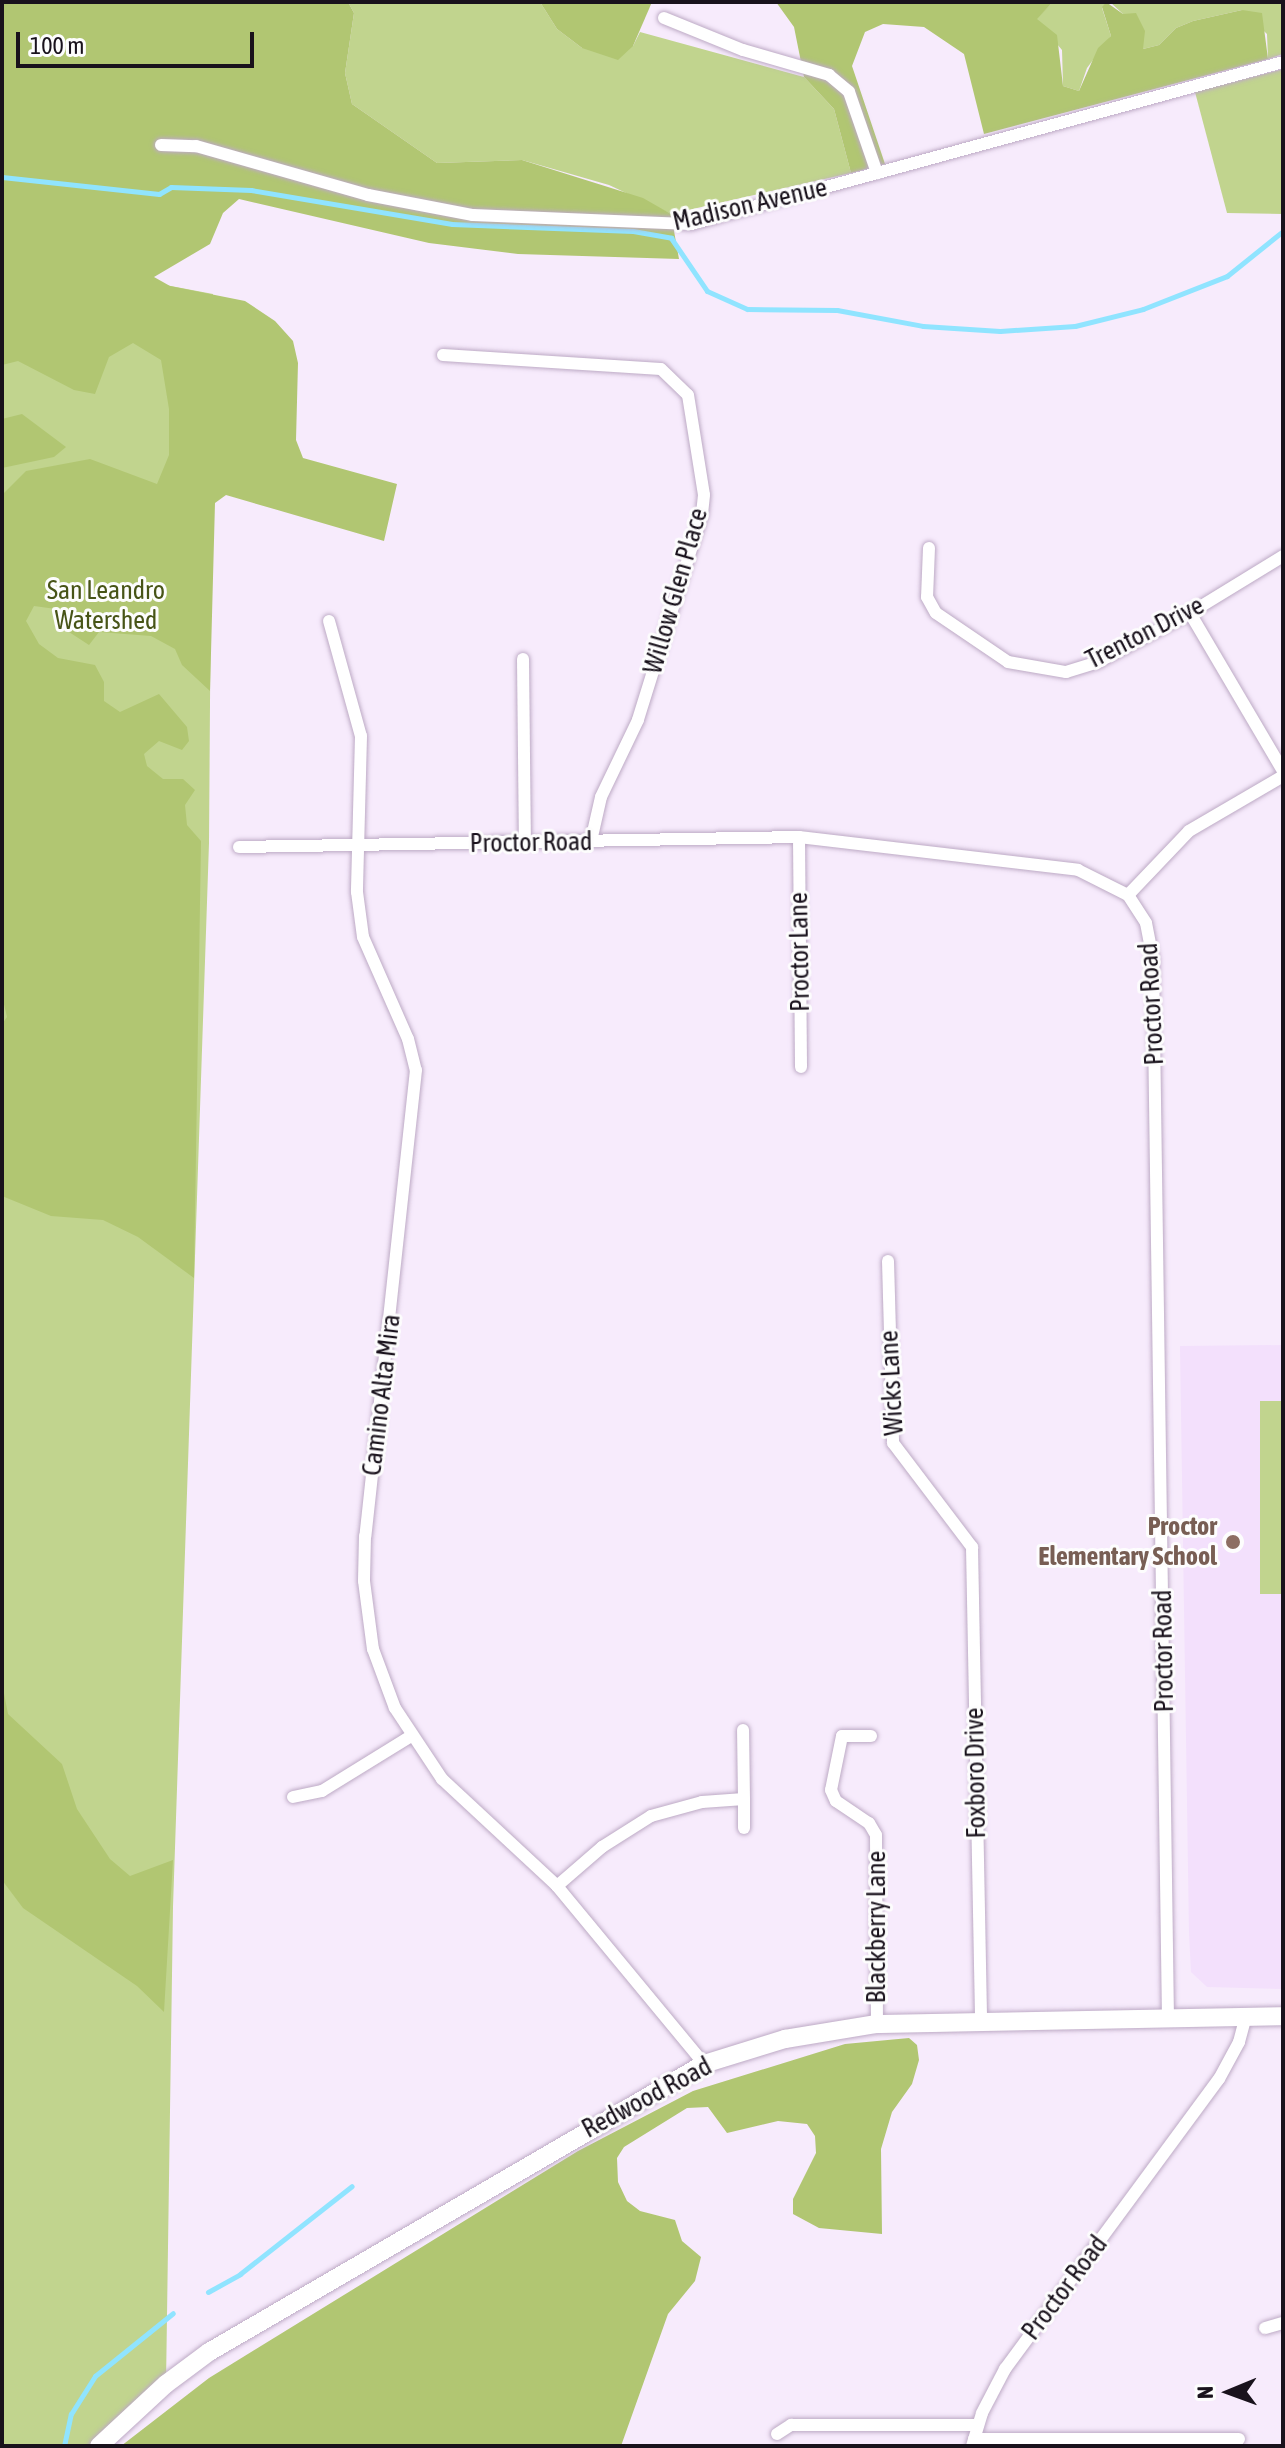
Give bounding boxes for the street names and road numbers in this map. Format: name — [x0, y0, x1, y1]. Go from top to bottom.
street label: Madison Avenue — [670, 172, 830, 238]
street label: Willow Glen Place — [637, 505, 715, 677]
street label: Trenton Drive — [1081, 590, 1209, 676]
street label: Proctor Road — [469, 826, 593, 860]
street label: Proctor Lane — [783, 892, 817, 1012]
street label: Proctor Road — [1133, 942, 1171, 1066]
street label: Camino Alta Mira — [357, 1313, 407, 1477]
street label: Wicks Lane — [874, 1330, 910, 1436]
street label: Proctor Road — [1147, 1589, 1181, 1713]
street label: Foxboro Drive — [959, 1707, 993, 1839]
street label: Blackberry Lane — [861, 1851, 893, 2003]
street label: Redwood Road — [577, 2051, 717, 2145]
street label: Proctor Road — [1016, 2230, 1114, 2346]

